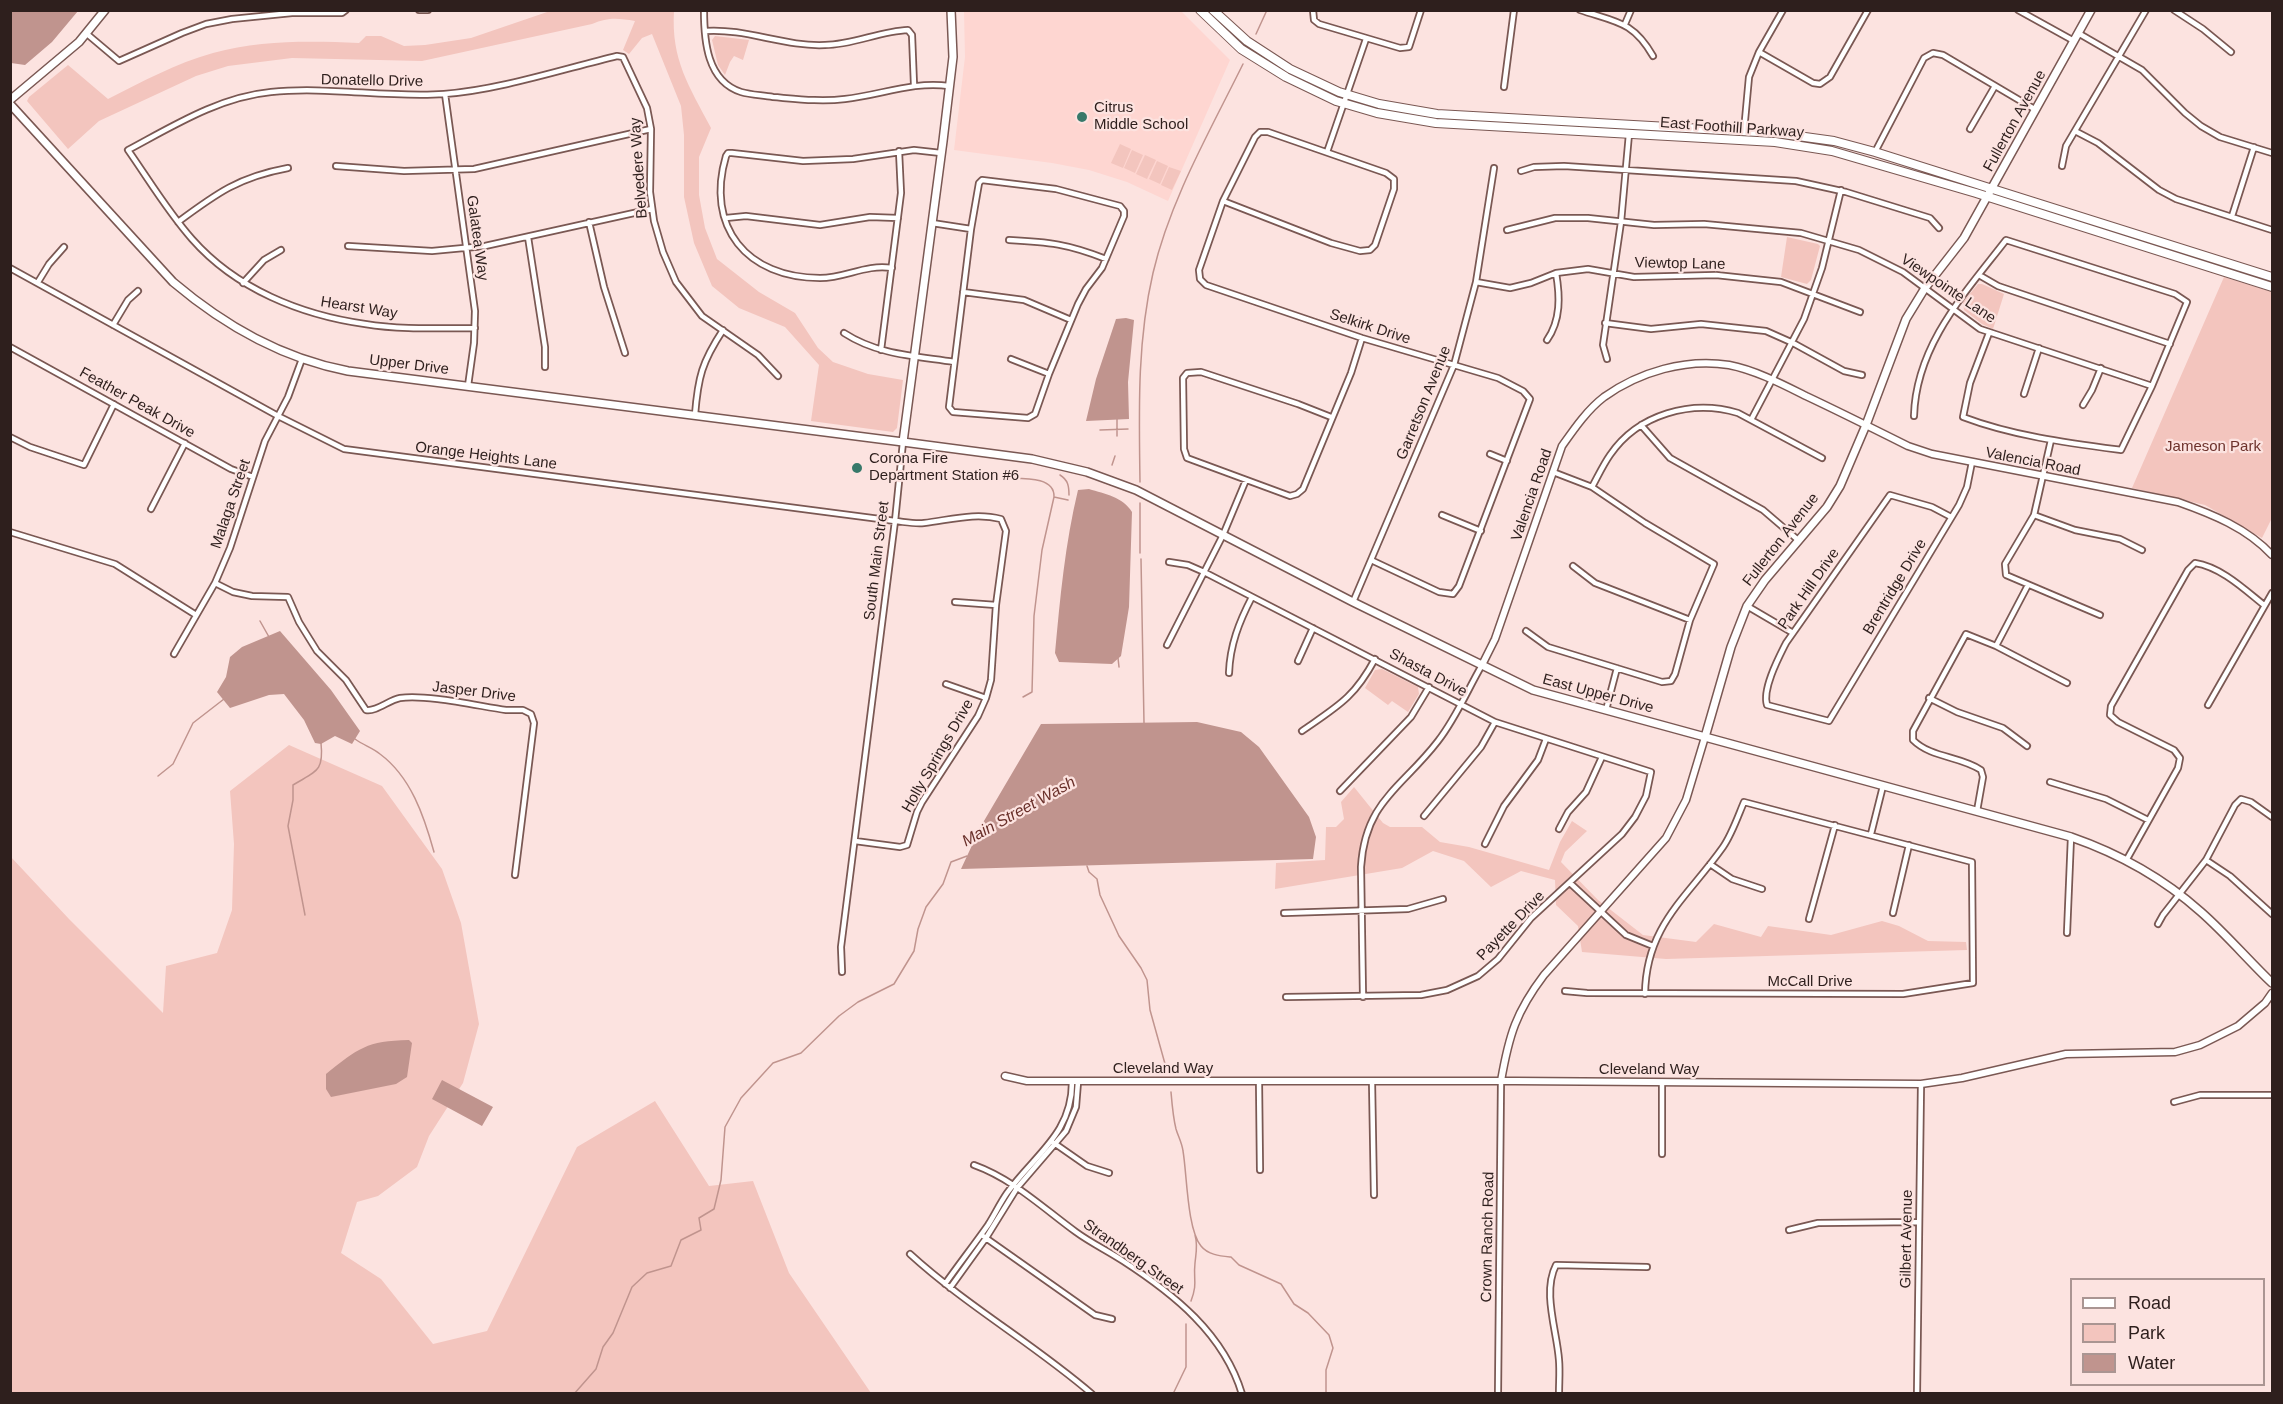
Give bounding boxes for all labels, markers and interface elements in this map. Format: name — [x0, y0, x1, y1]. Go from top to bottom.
street label: Fullerton Avenue — [1980, 67, 2050, 175]
street label: Donatello Drive — [321, 71, 423, 91]
place label: Citrus Middle School — [1094, 99, 1188, 134]
marker: Citrus Middle School — [1075, 110, 1089, 124]
street label: East Foothill Parkway — [1659, 114, 1805, 142]
street label: Belvedere Way — [626, 117, 652, 219]
street label: Galatea Way — [462, 194, 492, 282]
street label: Viewpointe Lane — [1897, 251, 1999, 327]
street label: Viewtop Lane — [1635, 254, 1725, 274]
street label: Hearst Way — [319, 293, 399, 323]
street label: Selkirk Drive — [1327, 305, 1413, 349]
street label: Garretson Avenue — [1393, 343, 1455, 463]
street label: Upper Drive — [368, 351, 450, 379]
street label: Feather Peak Drive — [76, 364, 198, 442]
street label: Orange Heights Lane — [414, 438, 558, 474]
park label: Jameson Park — [2165, 438, 2261, 456]
street label: Valencia Road — [1984, 444, 2082, 480]
street label: Valencia Road — [1508, 446, 1556, 544]
place label: Corona Fire Department Station #6 — [869, 450, 1019, 485]
street label: Malaga Street — [207, 457, 255, 551]
marker: Corona Fire Department Station #6 — [850, 461, 864, 475]
street label: Fullerton Avenue — [1739, 490, 1823, 590]
street label: South Main Street — [861, 500, 893, 622]
street label: Brentridge Drive — [1859, 536, 1931, 638]
street label: Park Hill Drive — [1774, 545, 1844, 633]
street label: Shasta Drive — [1386, 645, 1470, 701]
street label: East Upper Drive — [1541, 671, 1655, 717]
street label: Jasper Drive — [431, 678, 517, 706]
street label: Holly Springs Drive — [898, 696, 978, 816]
water label: Main Street Wash — [959, 773, 1079, 851]
street label: Payette Drive — [1473, 887, 1549, 965]
street label: McCall Drive — [1767, 973, 1853, 991]
street label: Cleveland Way — [1113, 1060, 1213, 1078]
street label: Cleveland Way — [1599, 1061, 1699, 1079]
street label: Crown Ranch Road — [1478, 1171, 1498, 1303]
street label: Gilbert Avenue — [1897, 1189, 1917, 1289]
street label: Strandberg Street — [1079, 1216, 1187, 1298]
legend — [2070, 1278, 2265, 1386]
text: Road — [2128, 1293, 2171, 1313]
text: Park — [2128, 1323, 2165, 1343]
text: Water — [2128, 1353, 2175, 1373]

